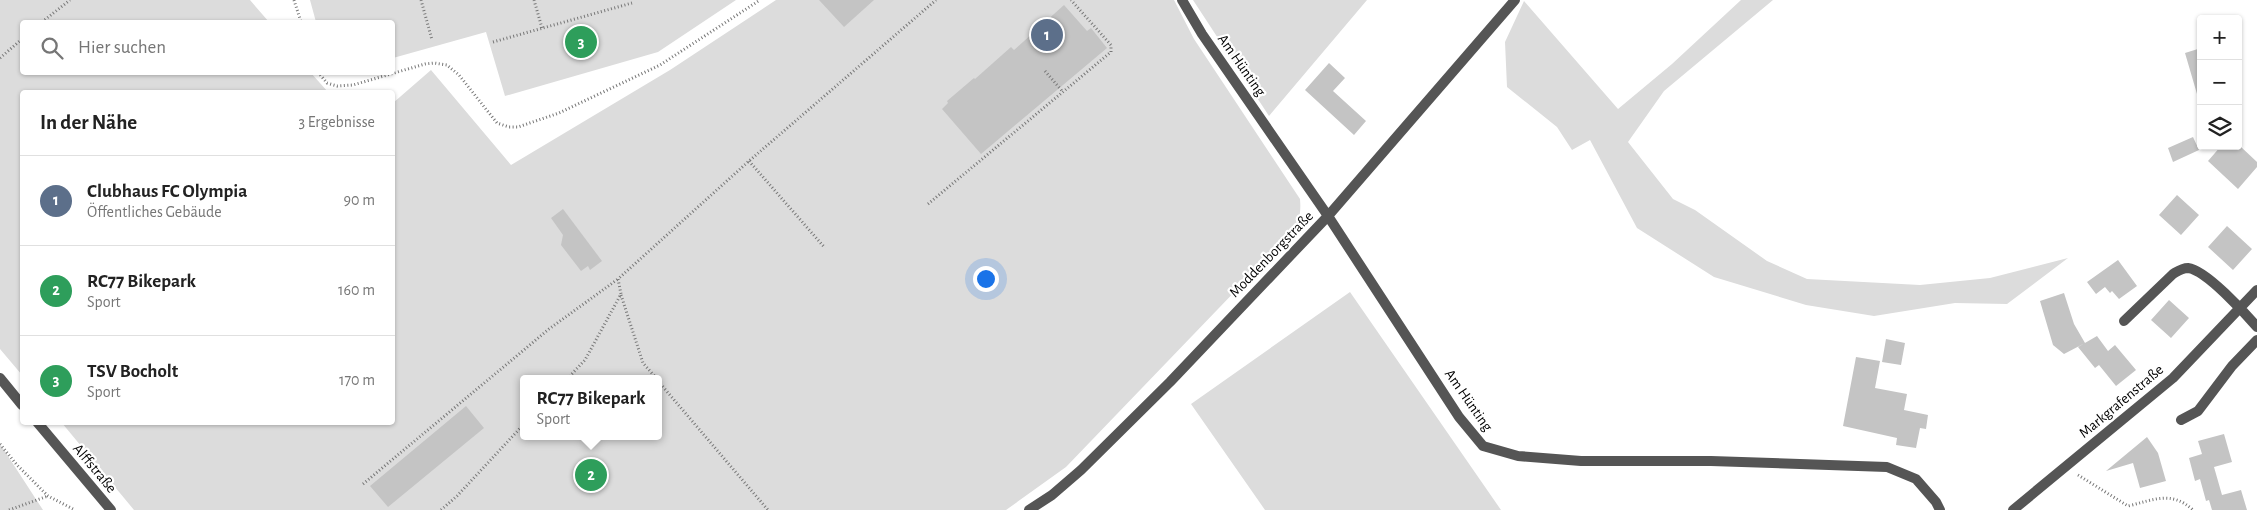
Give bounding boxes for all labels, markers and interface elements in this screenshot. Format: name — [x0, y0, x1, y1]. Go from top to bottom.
map controls — [2197, 15, 2242, 150]
button: + — [2197, 15, 2242, 60]
pin: 1 — [1031, 16, 1063, 54]
search box — [20, 20, 395, 75]
pin: 3 — [565, 23, 597, 61]
street label: Am Hünting — [1215, 32, 1269, 100]
icon: search — [38, 34, 66, 62]
text: Hier suchen — [78, 38, 166, 57]
button: − — [2197, 60, 2242, 105]
button: layers — [2197, 105, 2242, 150]
text: In der Nähe — [40, 112, 137, 133]
text: 3 Ergebnisse — [298, 114, 375, 130]
text: Clubhaus FC Olympia — [87, 182, 247, 201]
text: 1 — [53, 192, 59, 208]
text: 90 m — [344, 192, 375, 208]
text: Öffentliches Gebäude — [87, 204, 222, 220]
street label: Moddenborgstraße — [1227, 208, 1316, 300]
your location — [973, 266, 999, 292]
text: RC77 Bikepark — [87, 272, 196, 291]
text: 2 — [52, 282, 60, 298]
text: 160 m — [338, 282, 375, 298]
text: Sport — [87, 294, 121, 310]
text: TSV Bocholt — [87, 362, 178, 381]
street label: Markgrafenstraße — [2076, 362, 2166, 441]
street label: Am Hünting — [1442, 367, 1496, 435]
text: 3 — [53, 372, 59, 388]
text: 170 m — [339, 372, 375, 388]
popup — [520, 375, 662, 440]
text: Sport — [87, 384, 121, 400]
text: RC77 Bikepark — [537, 389, 645, 408]
text: Sport — [537, 411, 570, 427]
street label: Alffstraße — [70, 441, 119, 496]
pin: 2 — [575, 456, 607, 494]

